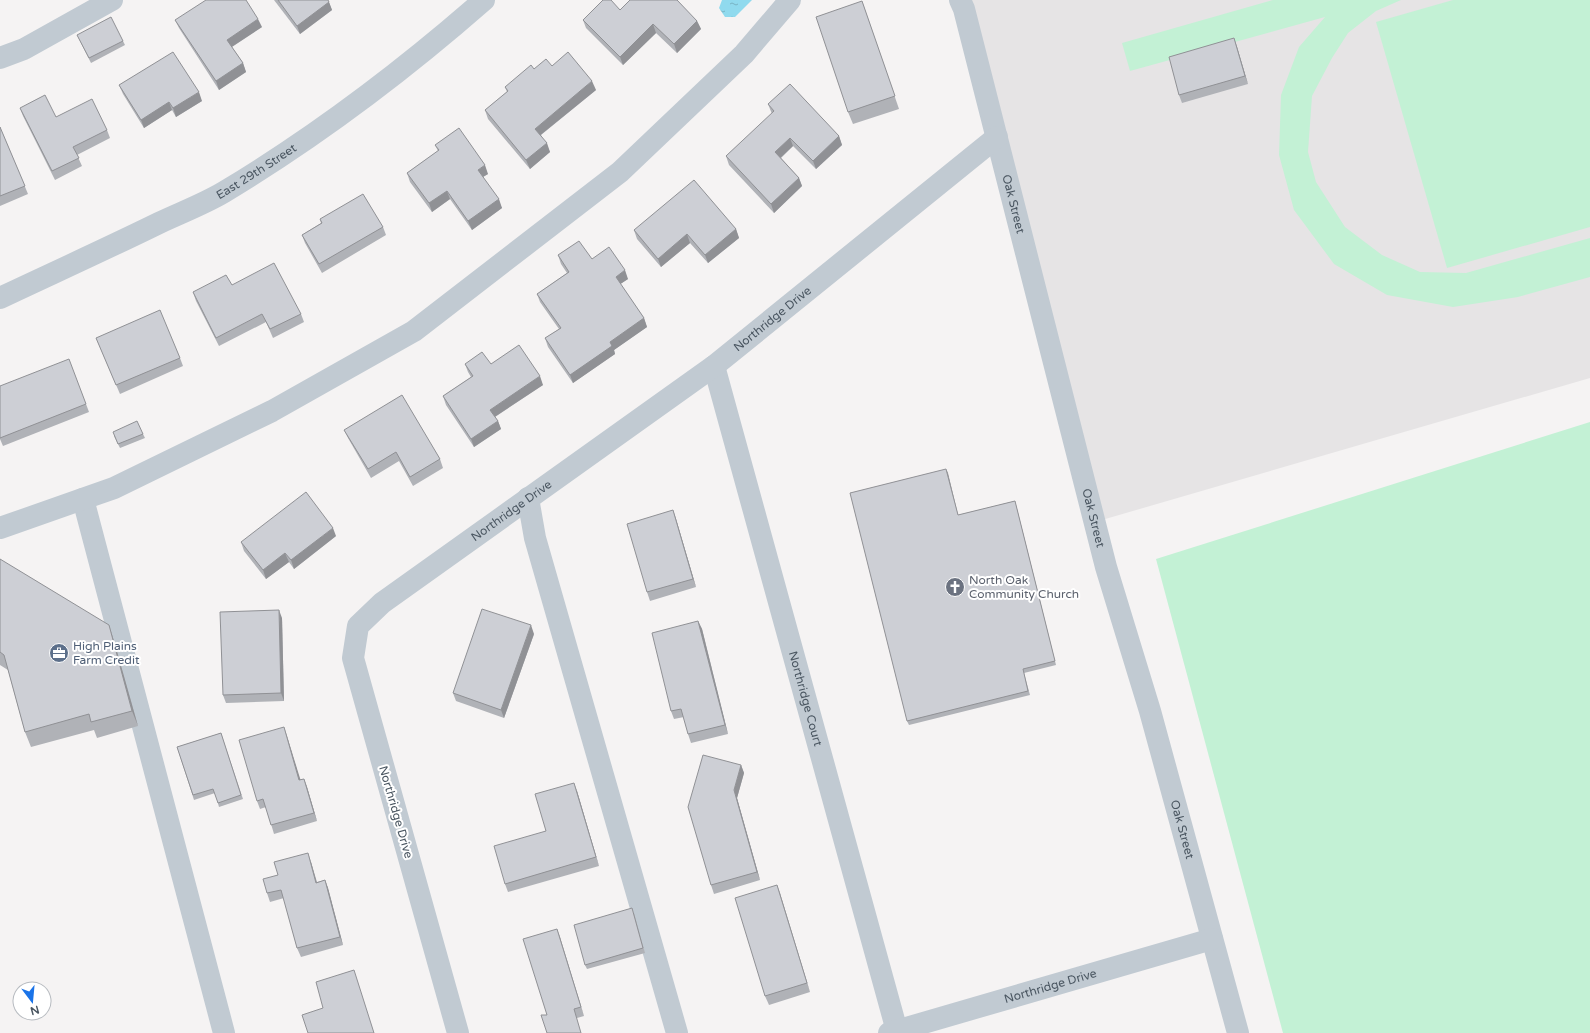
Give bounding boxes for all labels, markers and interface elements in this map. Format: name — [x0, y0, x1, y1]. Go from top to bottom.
street label: East 29th Street — [214, 141, 299, 202]
street label: Oak Street — [999, 173, 1028, 235]
street label: Northridge Drive — [731, 283, 814, 354]
street label: Northridge Drive — [468, 477, 554, 544]
street label: Oak Street — [1079, 487, 1108, 549]
place label: North Oak Community Church — [969, 573, 1079, 601]
church icon: North Oak Community Church — [944, 576, 966, 598]
place label: High Plains Farm Credit — [73, 639, 140, 667]
office icon: High Plains Farm Credit — [48, 642, 70, 664]
street label: Northridge Court — [786, 650, 825, 748]
street label: Northridge Drive — [376, 764, 416, 860]
street label: Oak Street — [1168, 798, 1197, 861]
street label: Northridge Drive — [1002, 966, 1098, 1006]
north arrow — [12, 981, 52, 1021]
text: N — [29, 1003, 41, 1018]

